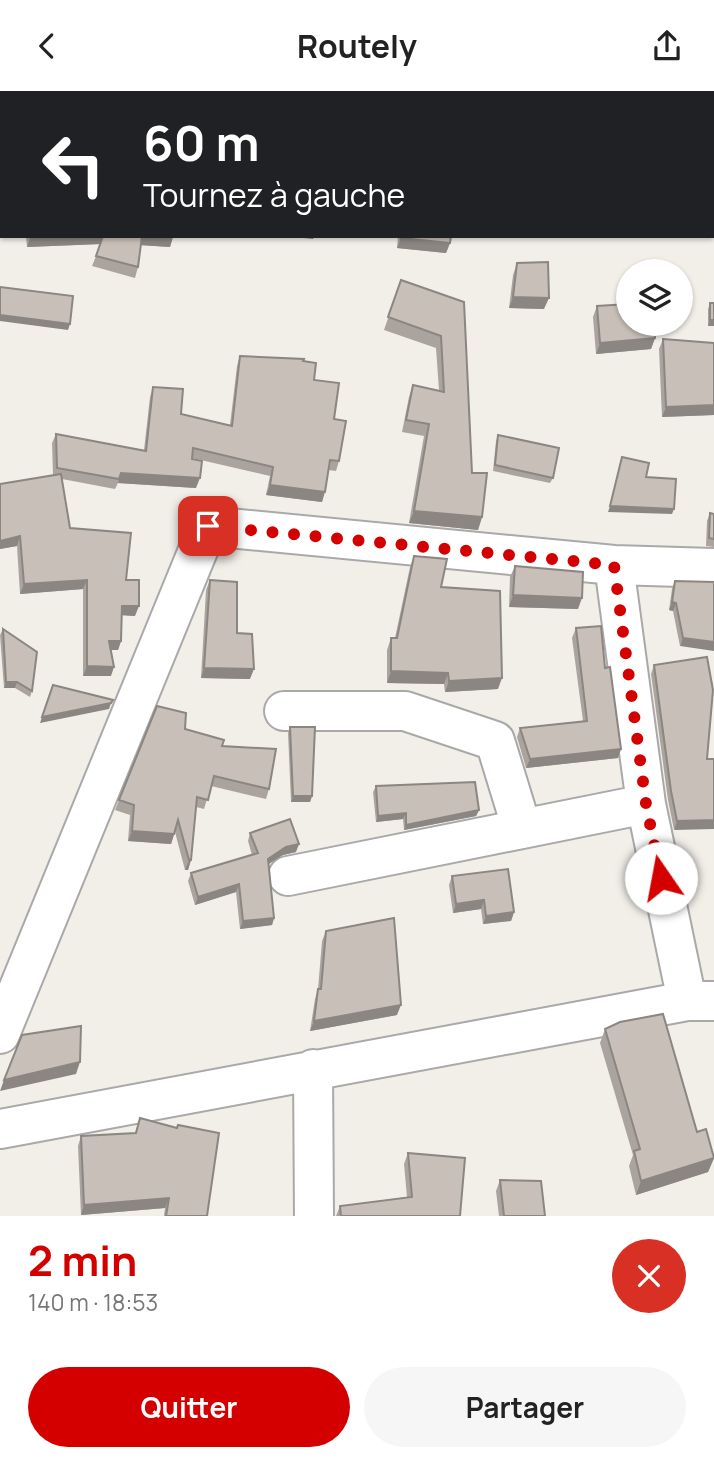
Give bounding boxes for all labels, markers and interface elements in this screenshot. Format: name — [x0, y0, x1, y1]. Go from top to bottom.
text: Routely — [297, 24, 417, 68]
icon: back — [28, 27, 66, 65]
icon: share — [648, 27, 686, 65]
text: 60 m — [143, 109, 260, 176]
icon: left — [28, 119, 119, 210]
text: Tournez à gauche — [143, 173, 405, 217]
map controls — [616, 259, 693, 336]
button: layers — [616, 259, 693, 336]
pin — [178, 496, 238, 556]
icon: arrive — [189, 507, 227, 545]
position arrow — [624, 841, 698, 915]
text: 2 min — [28, 1231, 137, 1289]
button: close — [612, 1239, 686, 1313]
text: 140 m · 18:53 — [28, 1286, 158, 1318]
button: Quitter — [28, 1367, 350, 1447]
button: Partager — [364, 1367, 686, 1447]

